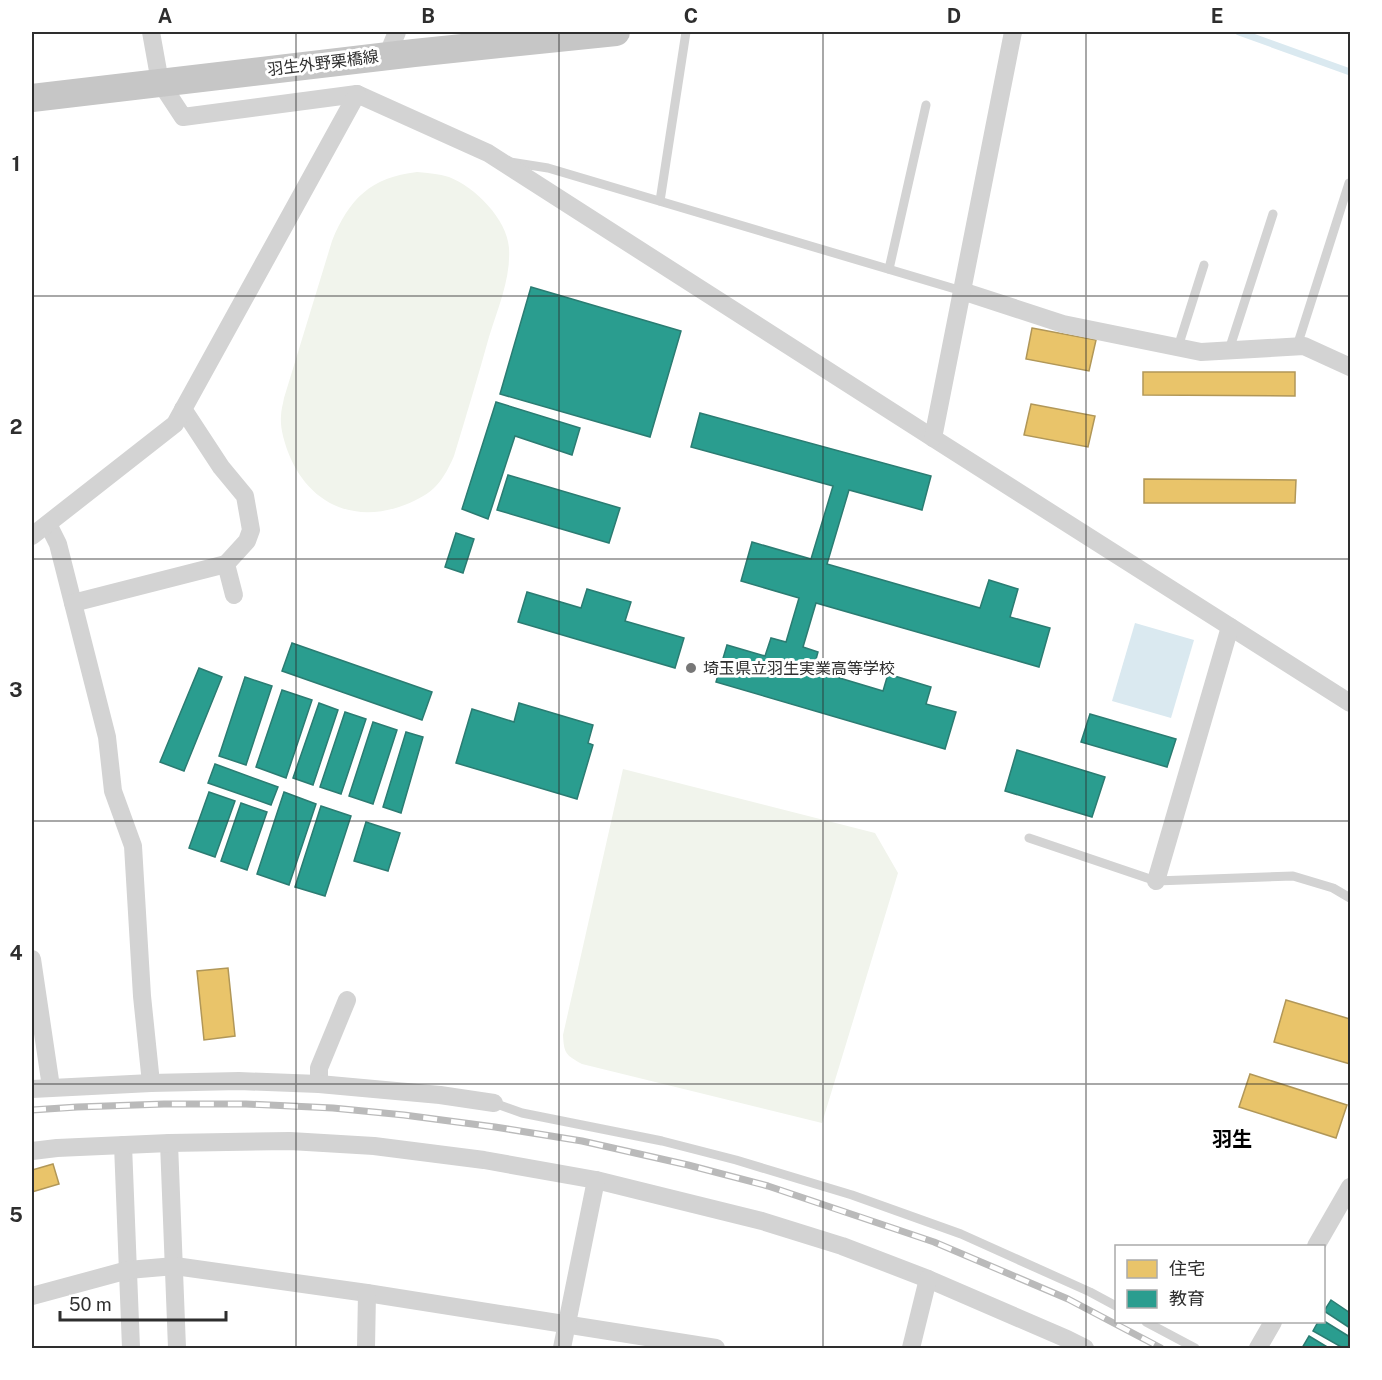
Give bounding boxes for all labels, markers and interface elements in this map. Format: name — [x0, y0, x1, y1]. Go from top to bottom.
text: A — [158, 4, 172, 28]
text: B — [421, 4, 435, 28]
text: C — [684, 4, 698, 28]
text: D — [947, 4, 961, 28]
text: E — [1211, 4, 1223, 28]
street label: 羽生外野栗橋線 — [266, 47, 380, 79]
text: 1 — [12, 152, 20, 176]
text: 2 — [10, 415, 22, 439]
place label: 埼玉県立羽生実業高等学校 — [703, 659, 895, 678]
marker: 埼玉県立羽生実業高等学校 — [684, 661, 698, 675]
text: 3 — [9, 678, 23, 702]
text: 4 — [9, 941, 23, 965]
district label: 羽生 — [1212, 1127, 1252, 1151]
text: 5 — [9, 1203, 23, 1227]
legend — [1115, 1245, 1325, 1323]
text: 住宅 — [1169, 1258, 1205, 1279]
scale bar — [60, 1284, 226, 1322]
text: 教育 — [1169, 1288, 1205, 1309]
text: 50 m — [69, 1294, 112, 1315]

